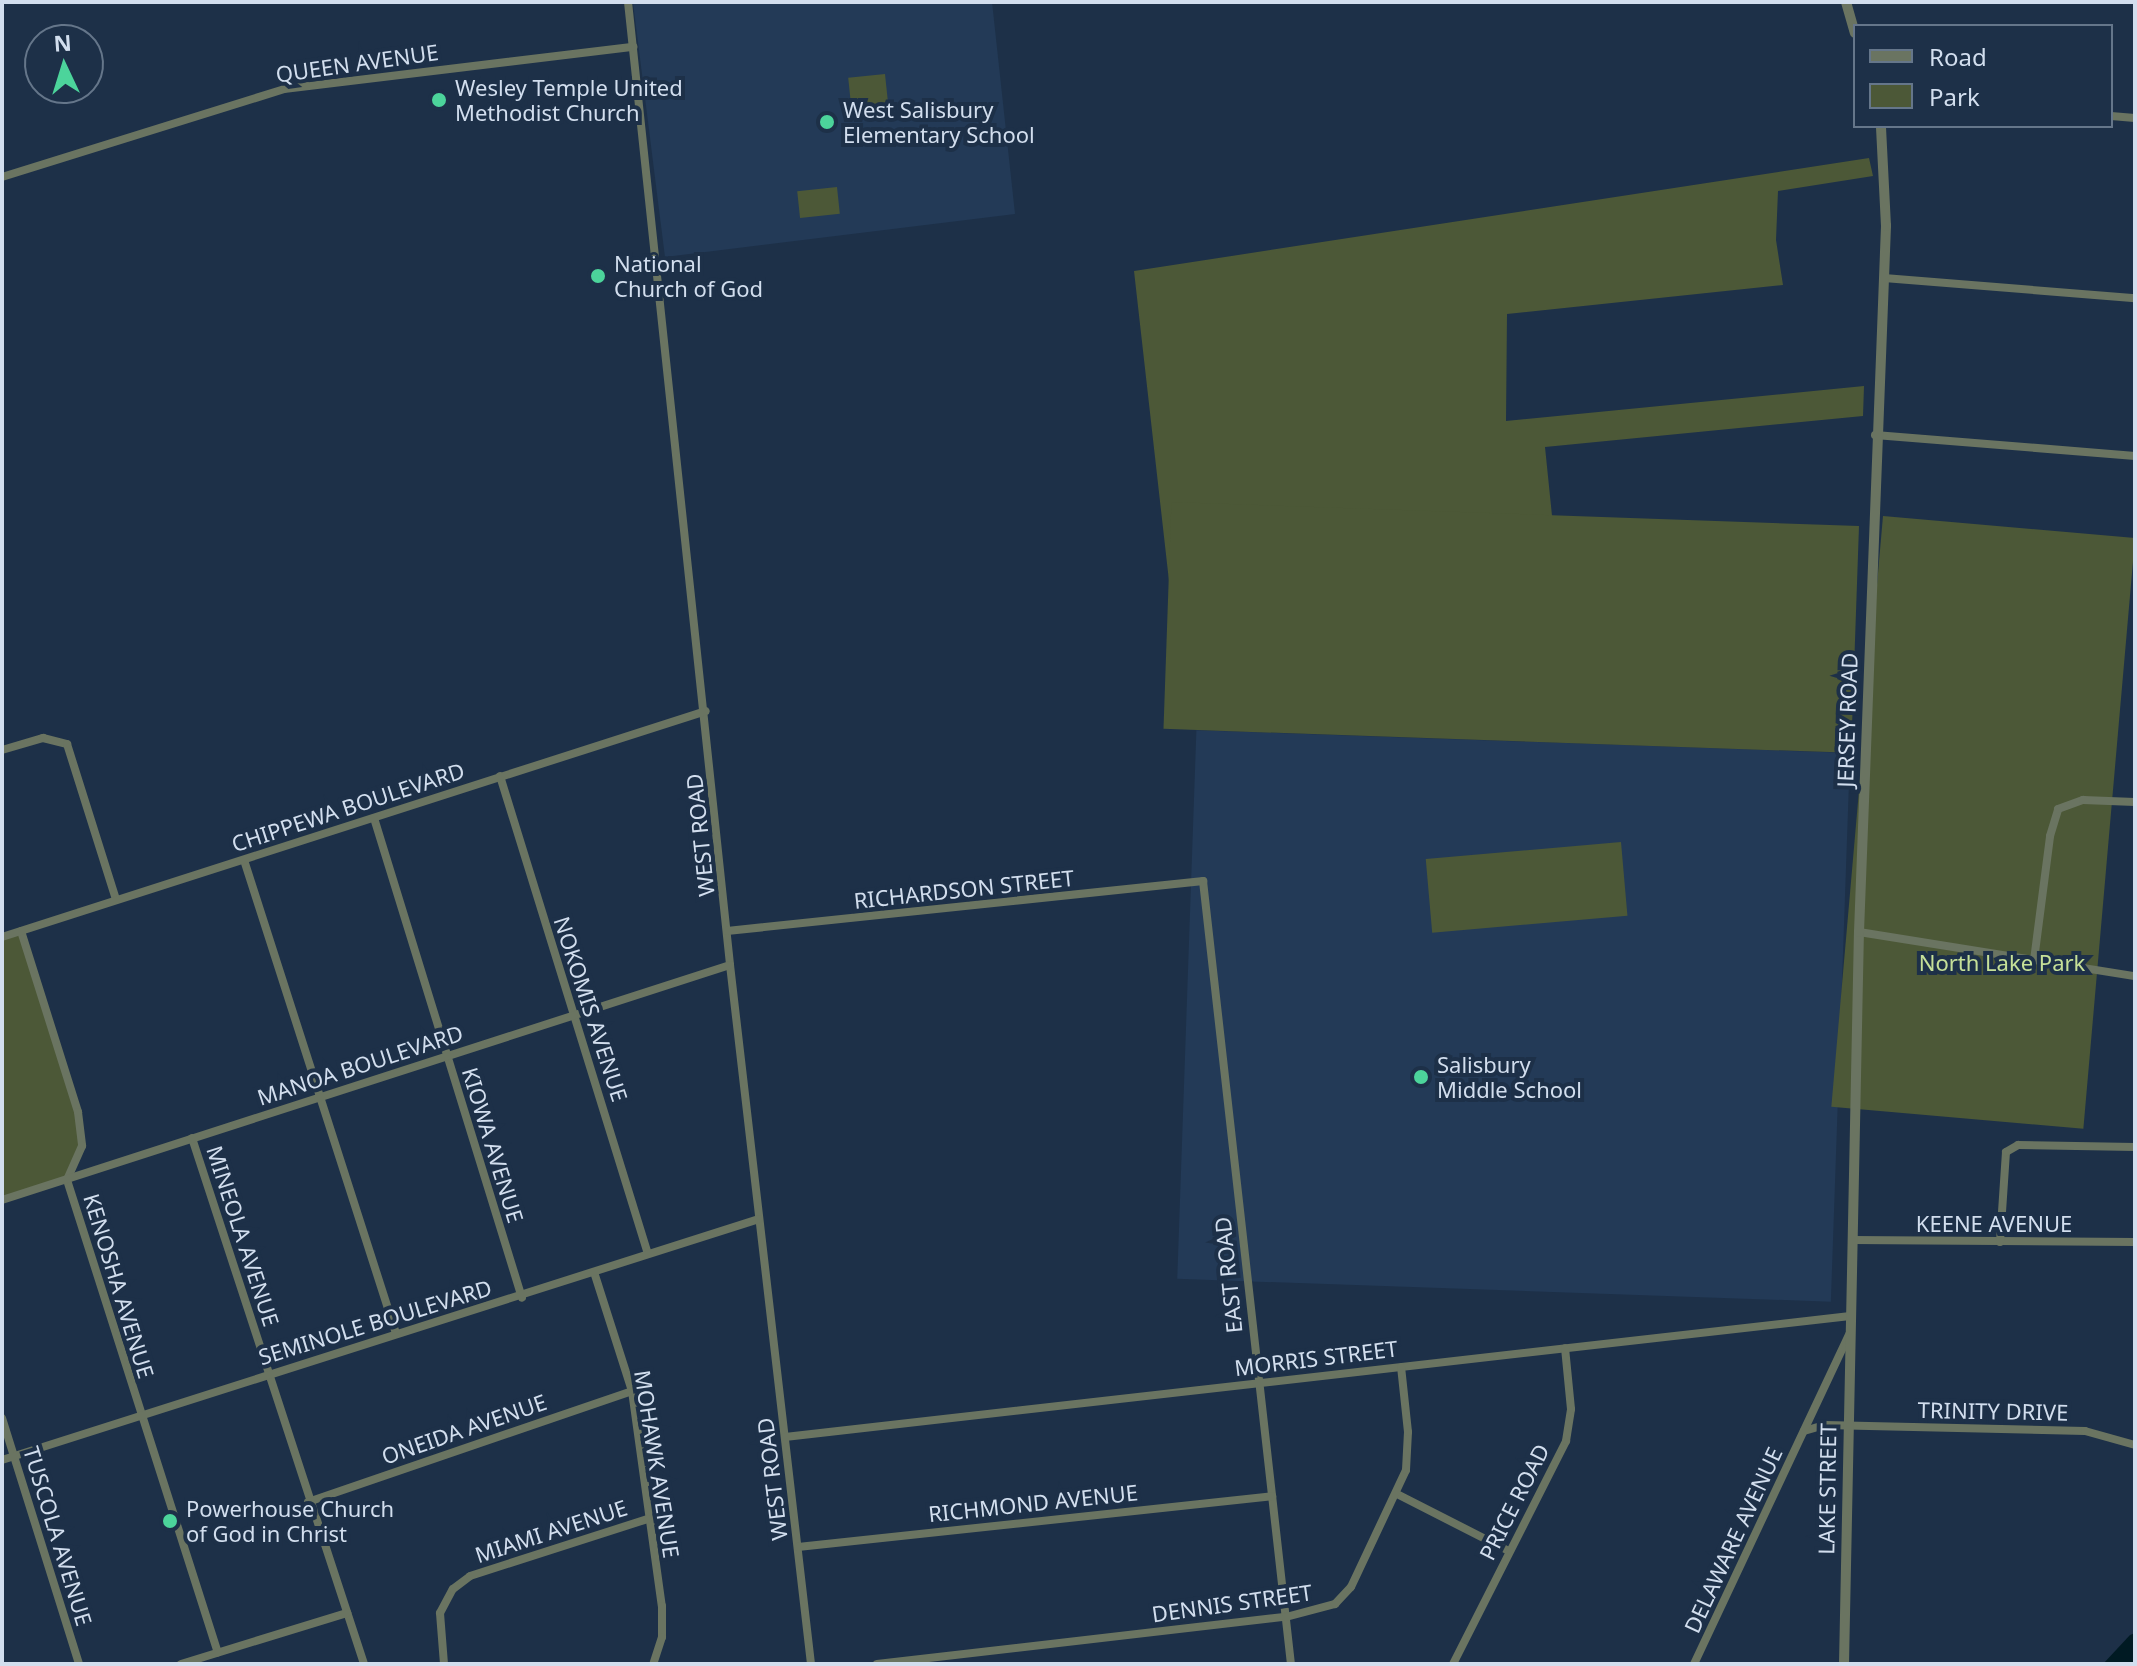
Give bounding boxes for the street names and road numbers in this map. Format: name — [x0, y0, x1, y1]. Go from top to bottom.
street label: QUEEN AVENUE — [274, 39, 440, 87]
street label: JERSEY ROAD — [1831, 652, 1863, 788]
street label: CHIPPEWA BOULEVARD — [228, 757, 468, 857]
street label: WEST ROAD — [680, 772, 720, 898]
street label: RICHARDSON STREET — [852, 864, 1076, 914]
street label: NOKOMIS AVENUE — [549, 913, 633, 1105]
street label: MANOA BOULEVARD — [254, 1019, 466, 1111]
street label: KIOWA AVENUE — [457, 1064, 529, 1226]
street label: MINEOLA AVENUE — [201, 1142, 285, 1330]
street label: KENOSHA AVENUE — [78, 1191, 160, 1381]
street label: KEENE AVENUE — [1916, 1211, 2072, 1237]
street label: EAST ROAD — [1209, 1216, 1247, 1334]
street label: SEMINOLE BOULEVARD — [255, 1274, 495, 1370]
street label: MORRIS STREET — [1233, 1335, 1399, 1381]
street label: MOHAWK AVENUE — [629, 1368, 685, 1560]
street label: ONEIDA AVENUE — [378, 1388, 550, 1470]
street label: TRINITY DRIVE — [1917, 1396, 2069, 1426]
street label: WEST ROAD — [751, 1416, 793, 1542]
street label: LAKE STREET — [1813, 1423, 1841, 1555]
street label: PRICE ROAD — [1473, 1439, 1555, 1565]
street label: TUSCOLA AVENUE — [18, 1443, 98, 1629]
street label: DELAWARE AVENUE — [1678, 1443, 1788, 1637]
street label: RICHMOND AVENUE — [927, 1479, 1139, 1527]
street label: MIAMI AVENUE — [472, 1494, 630, 1568]
street label: DENNIS STREET — [1150, 1579, 1314, 1627]

